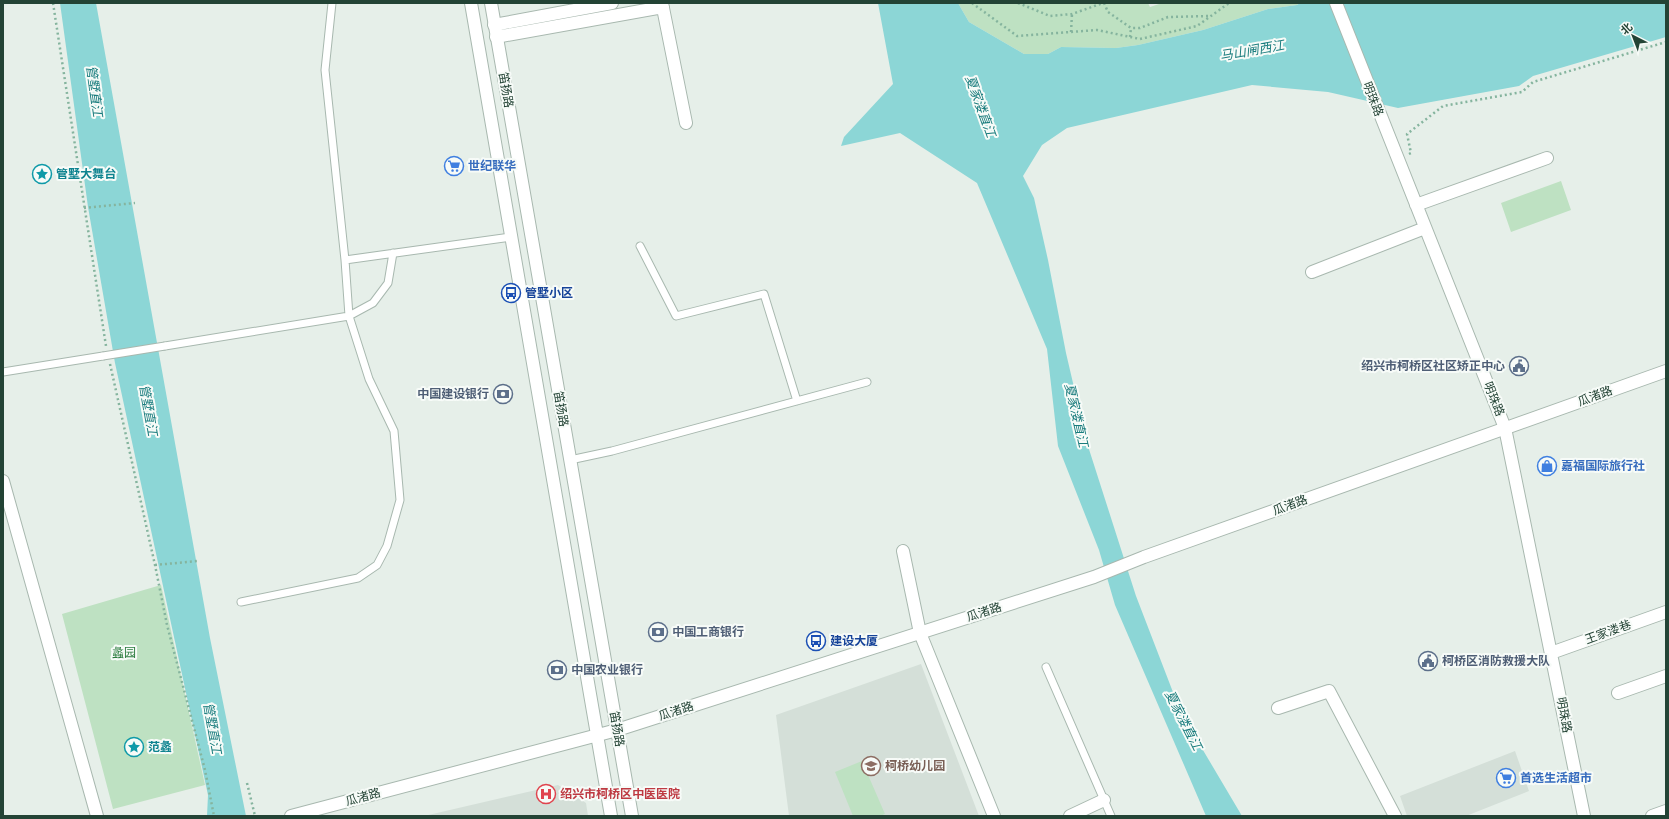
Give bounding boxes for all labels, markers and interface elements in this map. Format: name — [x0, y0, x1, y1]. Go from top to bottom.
north arrow — [1613, 16, 1653, 56]
text: 北 — [1617, 19, 1636, 38]
water label: 马山闸西江 — [1218, 34, 1288, 65]
water label: 管墅直江 — [81, 64, 109, 120]
street label: 笛扬路 — [494, 71, 519, 109]
water label: 夏家溇直江 — [960, 72, 1002, 142]
street label: 明珠路 — [1358, 79, 1389, 119]
supermarket icon: 世纪联华 — [443, 155, 465, 177]
place label: 世纪联华 — [468, 156, 516, 175]
place icon: 管墅大舞台 — [31, 163, 53, 185]
place label: 管墅大舞台 — [56, 164, 116, 183]
bus stop icon: 管墅小区 — [500, 282, 522, 304]
place label: 管墅小区 — [525, 283, 573, 302]
public building icon: 绍兴市柯桥区社区矫正中心 — [1508, 355, 1530, 377]
place label: 绍兴市柯桥区社区矫正中心 — [1361, 356, 1505, 375]
street label: 明珠路 — [1479, 379, 1510, 419]
street label: 瓜渚路 — [1575, 380, 1615, 411]
water label: 夏家溇直江 — [1060, 381, 1095, 451]
water label: 管墅直江 — [135, 383, 164, 439]
bank icon: 中国建设银行 — [492, 383, 514, 405]
place label: 中国建设银行 — [417, 384, 489, 403]
street label: 笛扬路 — [549, 390, 574, 428]
shop icon: 嘉福国际旅行社 — [1536, 455, 1558, 477]
place label: 嘉福国际旅行社 — [1561, 456, 1645, 475]
street label: 瓜渚路 — [1270, 489, 1310, 520]
street label: 瓜渚路 — [964, 597, 1004, 626]
street label: 王家溇巷 — [1582, 614, 1634, 649]
bank icon: 中国工商银行 — [647, 621, 669, 643]
place label: 中国工商银行 — [672, 622, 744, 641]
bus stop icon: 建设大厦 — [805, 630, 827, 652]
place label: 建设大厦 — [830, 631, 878, 650]
park label: 蠡园 — [112, 643, 136, 662]
public building icon: 柯桥区消防救援大队 — [1417, 650, 1439, 672]
place label: 柯桥区消防救援大队 — [1442, 651, 1550, 670]
bank icon: 中国农业银行 — [546, 659, 568, 681]
place label: 中国农业银行 — [571, 660, 643, 679]
water label: 夏家溇直江 — [1160, 686, 1209, 755]
street label: 明珠路 — [1552, 695, 1577, 734]
street label: 瓜渚路 — [656, 696, 696, 725]
water label: 管墅直江 — [199, 701, 228, 757]
street label: 笛扬路 — [605, 710, 630, 748]
place icon: 范蠡 — [123, 736, 145, 758]
place label: 范蠡 — [148, 737, 172, 756]
school or university icon: 柯桥幼儿园 — [860, 755, 882, 777]
place label: 柯桥幼儿园 — [885, 756, 945, 775]
supermarket icon: 首选生活超市 — [1495, 767, 1517, 789]
place label: 首选生活超市 — [1520, 768, 1592, 787]
street label: 瓜渚路 — [343, 783, 383, 810]
hospital icon: 绍兴市柯桥区中医医院 — [535, 783, 557, 805]
place label: 绍兴市柯桥区中医医院 — [560, 784, 680, 803]

